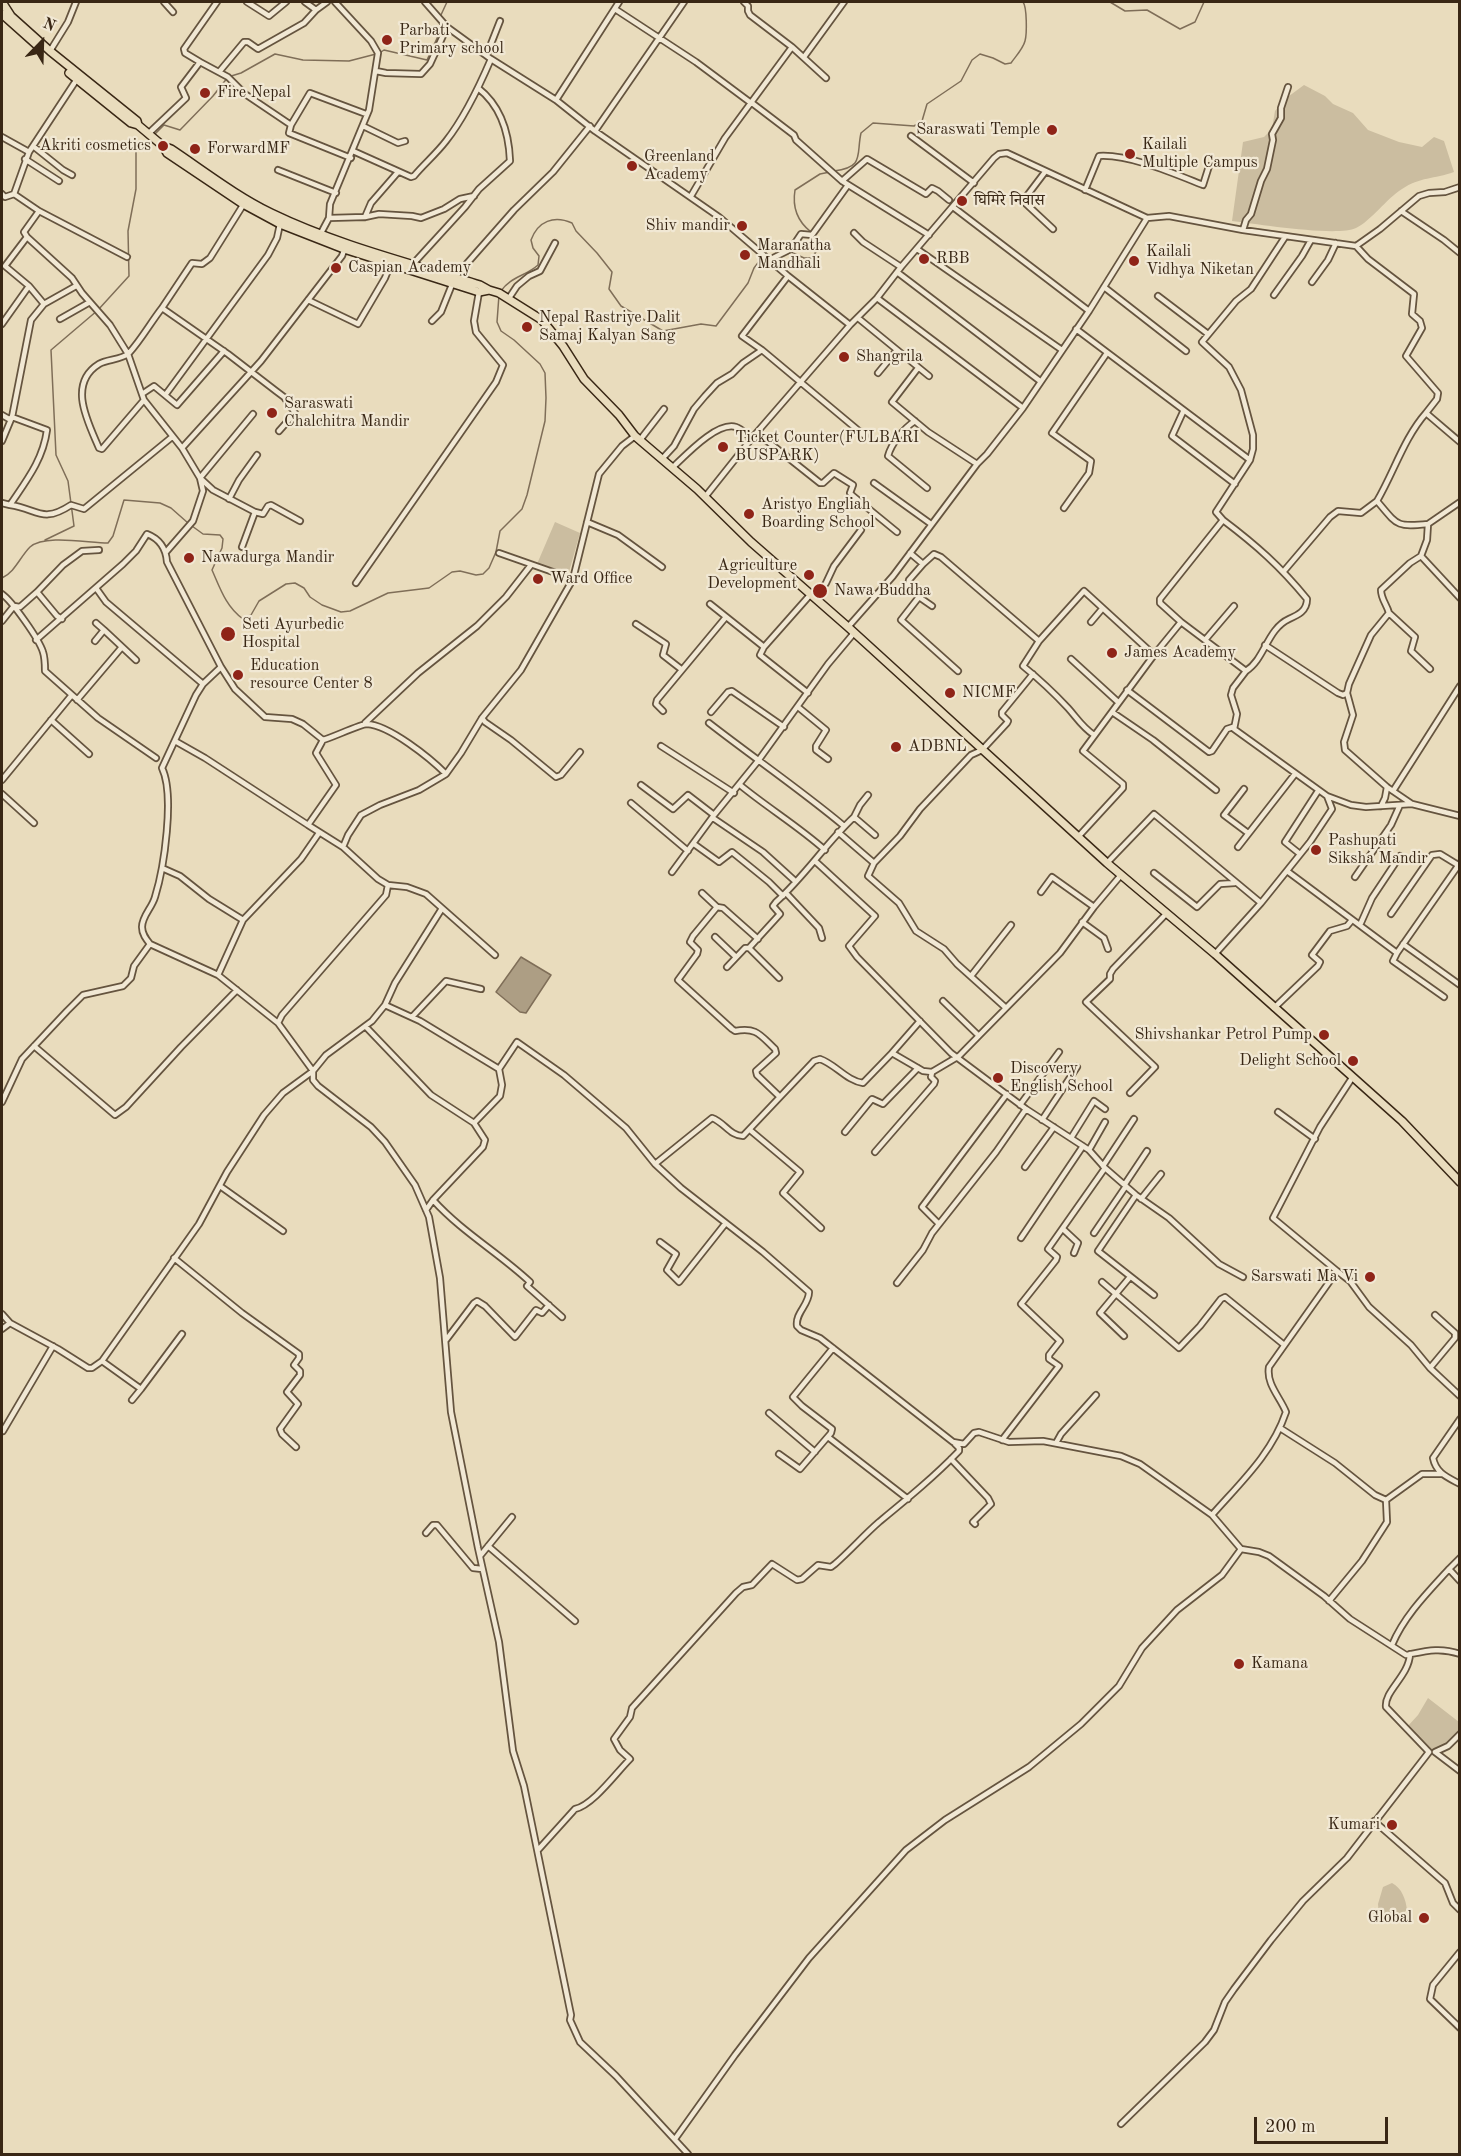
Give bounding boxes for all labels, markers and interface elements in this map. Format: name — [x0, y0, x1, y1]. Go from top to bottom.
north arrow — [12, 12, 72, 72]
text: N — [40, 16, 58, 35]
place label: Parbati Primary school — [399, 21, 504, 59]
marker: Parbati Primary school — [380, 33, 394, 47]
place label: Fire Nepal — [217, 83, 291, 103]
marker: Fire Nepal — [198, 86, 212, 100]
place label: Saraswati Temple — [916, 120, 1040, 140]
marker: Saraswati Temple — [1045, 123, 1059, 137]
place label: Kailali Multiple Campus — [1142, 135, 1258, 173]
place label: Akriti cosmetics — [39, 136, 151, 156]
marker: Akriti cosmetics — [156, 139, 170, 153]
place label: ForwardMF — [207, 139, 290, 159]
marker: ForwardMF — [188, 142, 202, 156]
place label: Greenland Academy — [644, 147, 715, 185]
marker: Kailali Multiple Campus — [1123, 147, 1137, 161]
marker: Greenland Academy — [625, 159, 639, 173]
place label: घिमिरे निवास — [974, 191, 1045, 211]
marker: घिमिरे निवास — [955, 194, 969, 208]
place label: Shiv mandir — [646, 216, 730, 236]
marker: Shiv mandir — [735, 219, 749, 233]
place label: Maranatha Mandhali — [757, 236, 832, 274]
place label: Kailali Vidhya Niketan — [1146, 242, 1254, 280]
marker: Maranatha Mandhali — [738, 248, 752, 262]
place label: RBB — [936, 249, 970, 269]
marker: RBB — [917, 252, 931, 266]
marker: Kailali Vidhya Niketan — [1127, 254, 1141, 268]
place label: Caspian Academy — [348, 258, 471, 278]
marker: Caspian Academy — [329, 261, 343, 275]
place label: Nepal Rastriye Dalit Samaj Kalyan Sang — [539, 308, 681, 346]
marker: Nepal Rastriye Dalit Samaj Kalyan Sang — [520, 320, 534, 334]
place label: Shangrila — [856, 347, 923, 367]
marker: Shangrila — [837, 350, 851, 364]
place label: Saraswati Chalchitra Mandir — [284, 394, 409, 432]
marker: Saraswati Chalchitra Mandir — [265, 406, 279, 420]
place label: Ticket Counter(FULBARI BUSPARK) — [735, 428, 919, 466]
marker: Ticket Counter(FULBARI BUSPARK) — [716, 440, 730, 454]
place label: Aristyo Engliah Boarding School — [761, 495, 875, 533]
marker: Aristyo Engliah Boarding School — [742, 507, 756, 521]
place label: Nawadurga Mandir — [201, 548, 334, 568]
marker: Nawadurga Mandir — [182, 551, 196, 565]
place label: Agriculture Development — [707, 556, 797, 594]
marker: Agriculture Development — [802, 568, 816, 582]
place label: Ward Office — [550, 569, 632, 589]
marker: Ward Office — [531, 572, 545, 586]
place label: Nawa Buddha — [834, 581, 931, 601]
marker: Nawa Buddha — [811, 582, 829, 600]
place label: Seti Ayurbedic Hospital — [242, 615, 344, 653]
marker: Seti Ayurbedic Hospital — [219, 625, 237, 643]
place label: James Academy — [1124, 643, 1236, 663]
marker: James Academy — [1105, 646, 1119, 660]
place label: Education resource Center 8 — [250, 656, 373, 694]
marker: Education resource Center 8 — [231, 668, 245, 682]
place label: NICMF — [962, 683, 1016, 703]
marker: NICMF — [943, 686, 957, 700]
place label: ADBNL — [908, 737, 967, 757]
marker: ADBNL — [889, 740, 903, 754]
place label: Pashupati Siksha Mandir — [1328, 831, 1428, 869]
marker: Pashupati Siksha Mandir — [1309, 843, 1323, 857]
place label: Shivshankar Petrol Pump — [1134, 1025, 1312, 1045]
marker: Shivshankar Petrol Pump — [1317, 1028, 1331, 1042]
place label: Delight School — [1239, 1051, 1341, 1071]
marker: Delight School — [1346, 1054, 1360, 1068]
place label: Discovery English School — [1010, 1059, 1113, 1097]
marker: Discovery English School — [991, 1071, 1005, 1085]
place label: Sarswati Ma Vi — [1251, 1267, 1358, 1287]
marker: Sarswati Ma Vi — [1363, 1270, 1377, 1284]
place label: Kamana — [1251, 1654, 1308, 1674]
marker: Kamana — [1232, 1657, 1246, 1671]
place label: Kumari — [1328, 1815, 1380, 1835]
marker: Kumari — [1385, 1818, 1399, 1832]
place label: Global — [1368, 1908, 1412, 1928]
marker: Global — [1417, 1911, 1431, 1925]
scale bar — [1257, 2105, 1390, 2143]
text: 200 m — [1265, 2118, 1316, 2136]

